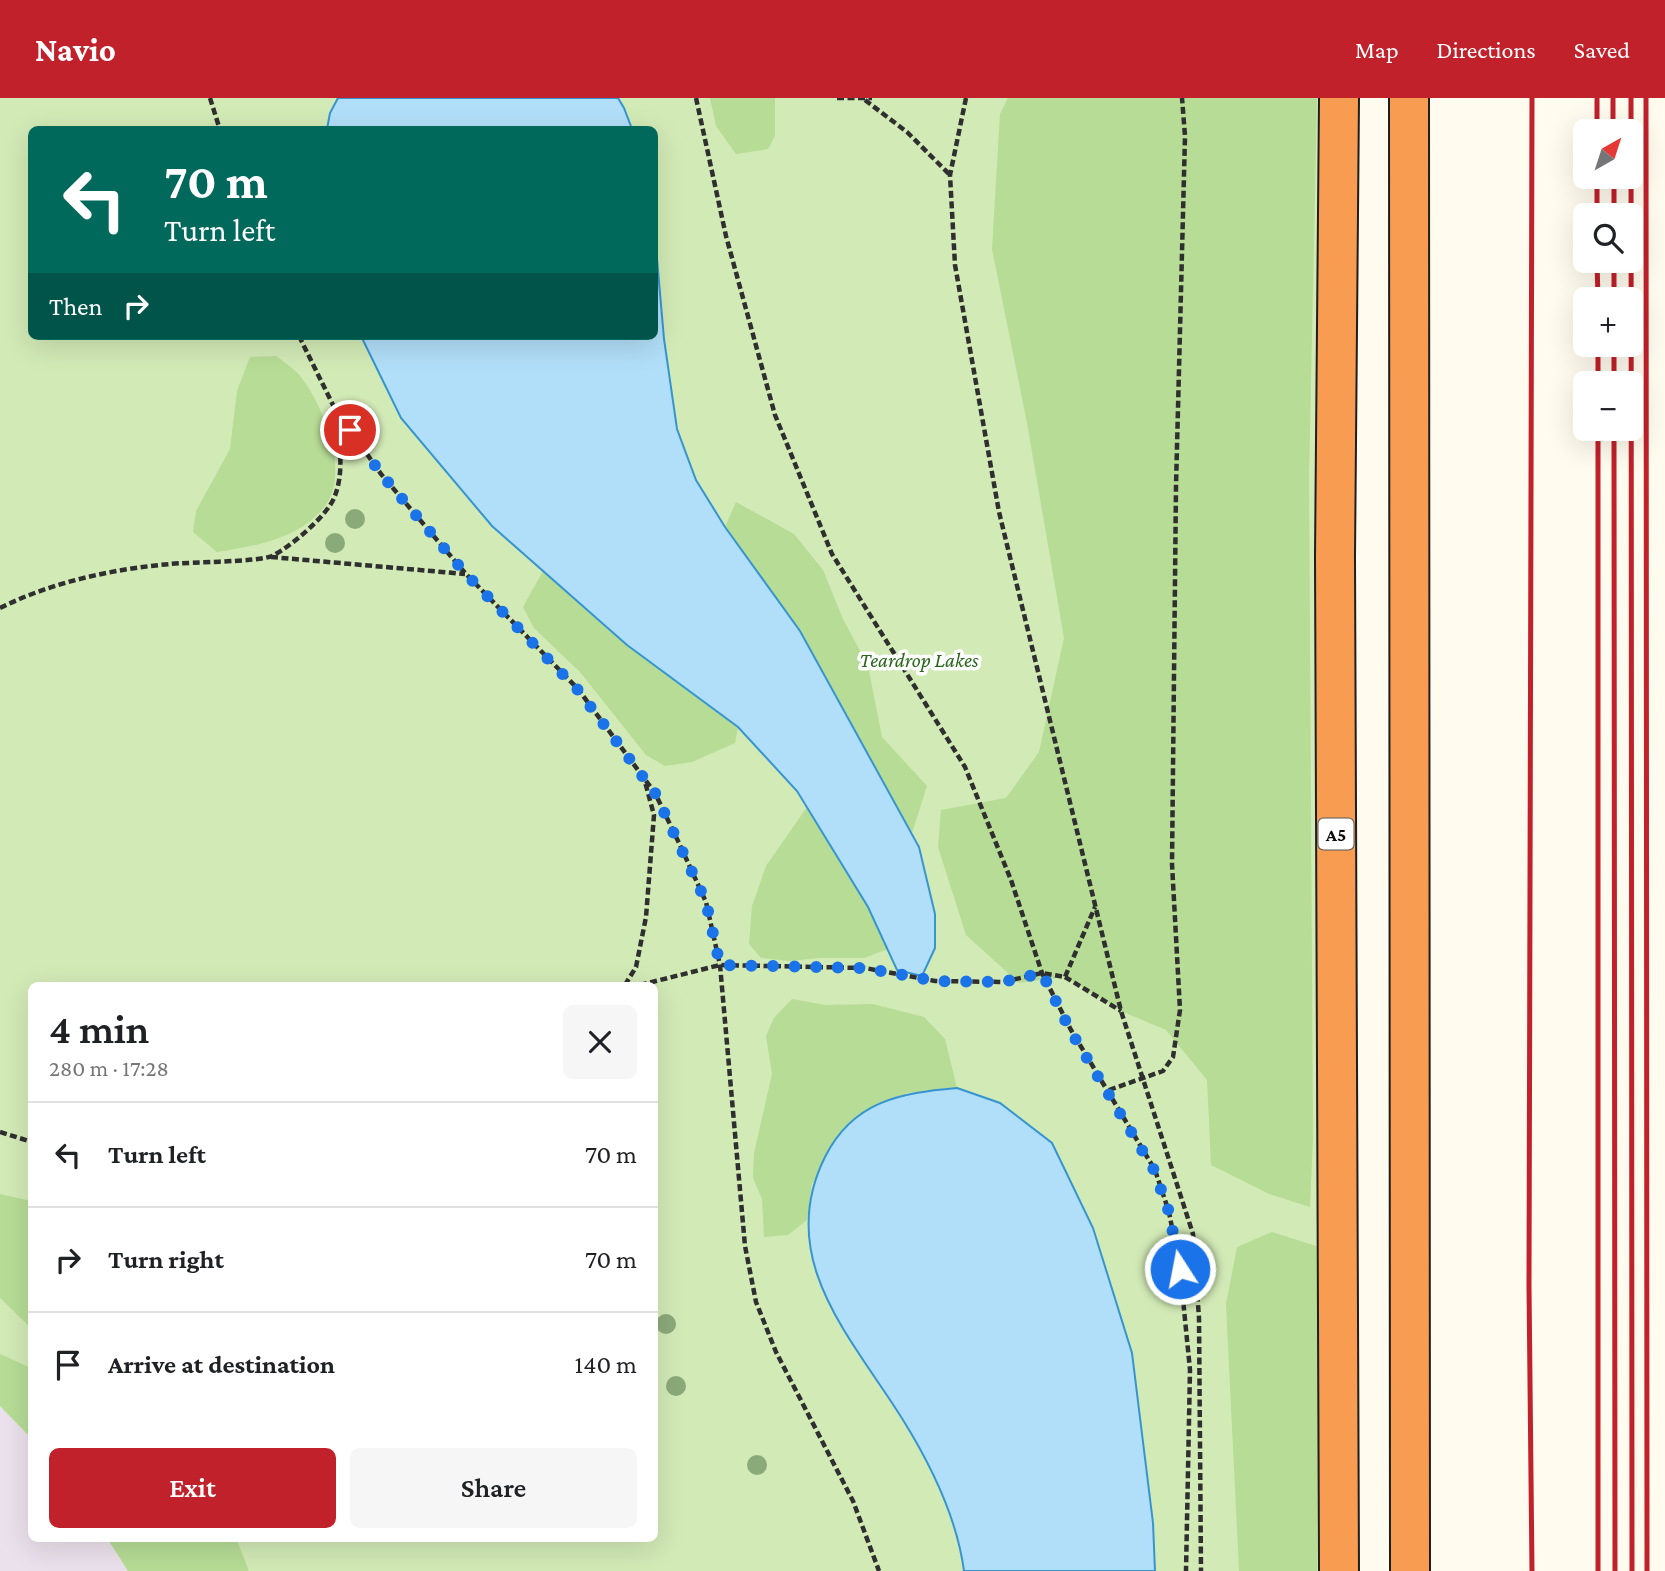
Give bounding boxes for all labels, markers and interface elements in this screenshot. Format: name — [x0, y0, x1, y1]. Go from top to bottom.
text: Navio — [35, 31, 116, 68]
text: Map — [1355, 36, 1399, 63]
text: Directions — [1437, 36, 1536, 63]
text: Saved — [1574, 36, 1630, 63]
north arrow — [1573, 119, 1643, 189]
map controls — [1573, 119, 1643, 441]
icon: left — [49, 154, 140, 245]
text: 70 m — [164, 154, 268, 209]
button: search — [1573, 203, 1643, 273]
text: Turn left — [164, 212, 275, 248]
icon: right — [117, 287, 155, 325]
button: + — [1573, 287, 1643, 357]
text: Then — [49, 292, 103, 321]
button: − — [1573, 371, 1643, 441]
pin — [320, 400, 380, 460]
icon: arrive — [331, 411, 369, 449]
park label: Teardrop Lakes — [860, 648, 979, 672]
road number: A5 — [1318, 818, 1354, 849]
text: 4 min — [49, 1005, 149, 1052]
button: close — [563, 1005, 637, 1079]
text: 280 m · 17:28 — [49, 1055, 169, 1081]
icon: left — [49, 1136, 87, 1174]
text: Turn left — [108, 1140, 206, 1169]
text: 70 m — [585, 1140, 637, 1169]
position arrow — [1143, 1232, 1217, 1306]
icon: right — [49, 1241, 87, 1279]
text: Turn right — [108, 1245, 224, 1274]
text: 70 m — [585, 1245, 637, 1274]
icon: arrive — [49, 1346, 87, 1384]
text: Arrive at destination — [108, 1350, 335, 1379]
text: 140 m — [575, 1350, 637, 1379]
button: Exit — [49, 1448, 336, 1528]
button: Share — [350, 1448, 637, 1528]

